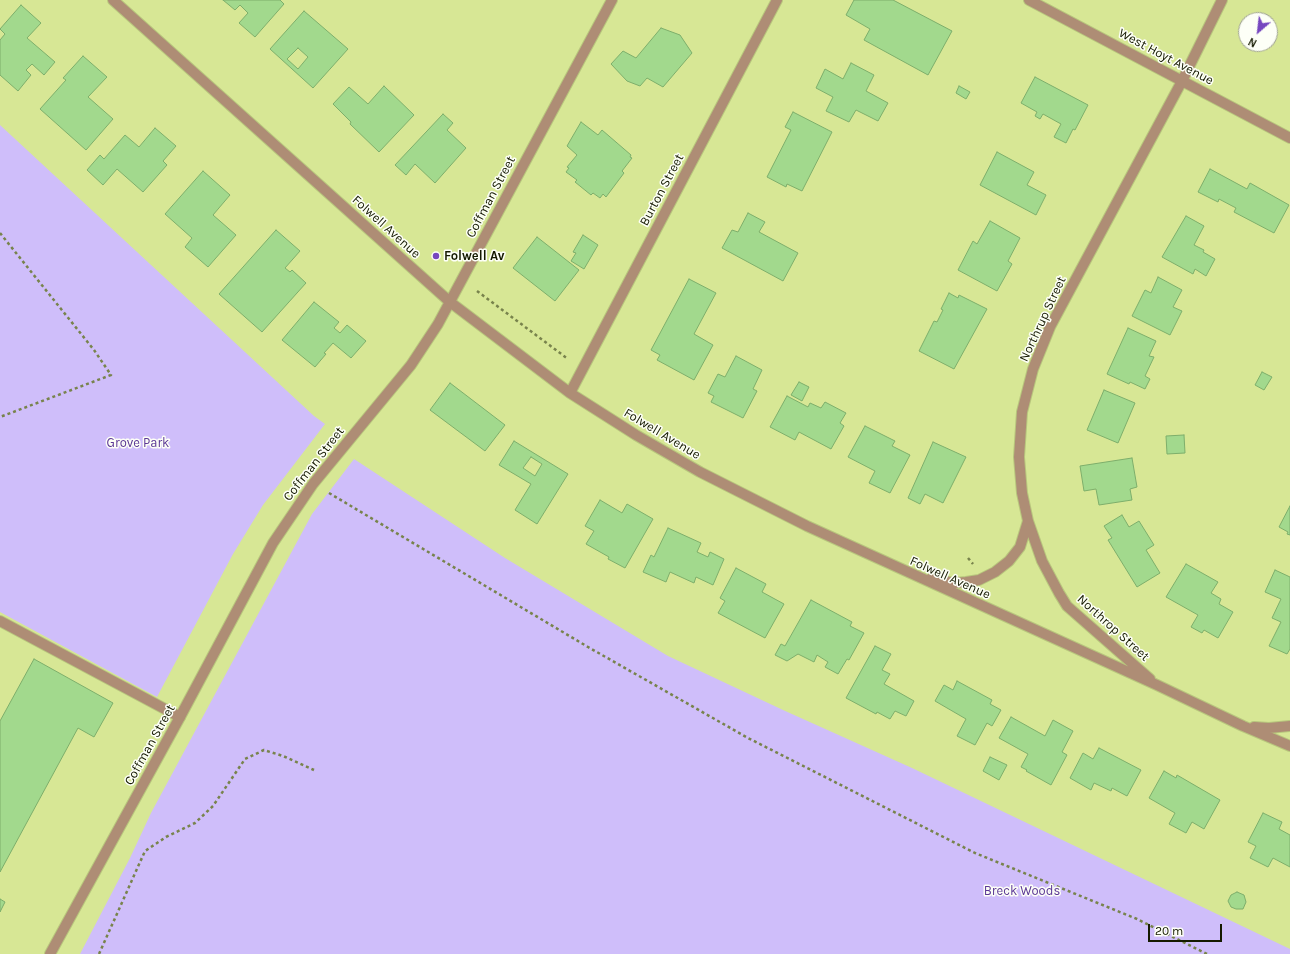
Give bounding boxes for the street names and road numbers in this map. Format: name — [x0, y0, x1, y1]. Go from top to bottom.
street label: West Hoyt Avenue — [1116, 25, 1216, 89]
street label: Burton Street — [637, 151, 687, 229]
street label: Coffman Street — [463, 154, 519, 240]
street label: Folwell Avenue — [349, 192, 423, 262]
street label: Northrup Street — [1016, 274, 1070, 364]
street label: Folwell Avenue — [621, 405, 703, 463]
street label: Coffman Street — [280, 424, 348, 504]
street label: Folwell Avenue — [907, 553, 993, 603]
street label: Northrop Street — [1074, 592, 1152, 664]
street label: Coffman Street — [121, 702, 179, 788]

